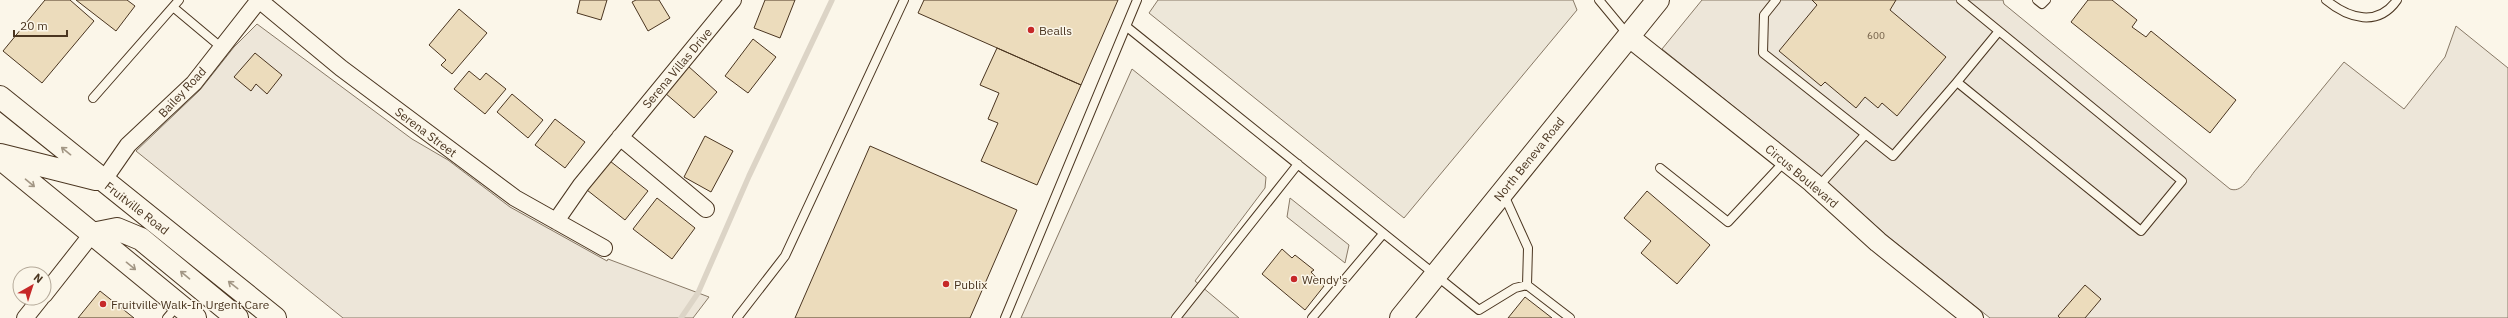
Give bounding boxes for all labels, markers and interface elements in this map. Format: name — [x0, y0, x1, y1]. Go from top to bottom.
scale bar — [14, 12, 67, 38]
text: 20 m — [20, 18, 48, 33]
place label: Bealls — [1039, 23, 1072, 38]
street label: Serena Villas Drive — [639, 24, 715, 111]
marker: Bealls — [1026, 25, 1036, 35]
house number: 600 — [1867, 29, 1885, 42]
street label: Bailey Road — [155, 64, 209, 120]
street label: Serena Street — [392, 104, 460, 160]
street label: North Beneva Road — [1490, 114, 1568, 204]
street label: Circus Boulevard — [1762, 141, 1842, 211]
one-way arrow — [61, 147, 72, 156]
street label: Fruitville Road — [102, 178, 172, 238]
one-way arrow — [25, 179, 35, 188]
one-way arrow — [125, 261, 136, 270]
north arrow — [12, 266, 52, 306]
text: N — [31, 270, 46, 286]
one-way arrow — [180, 271, 191, 280]
place label: Wendy's — [1302, 272, 1348, 287]
marker: Wendy's — [1289, 274, 1299, 284]
place label: Publix — [954, 277, 987, 292]
marker: Publix — [941, 279, 951, 289]
one-way arrow — [228, 281, 239, 289]
place label: Fruitville Walk-In Urgent Care — [111, 297, 270, 312]
marker: Fruitville Walk-In Urgent Care — [98, 299, 108, 309]

